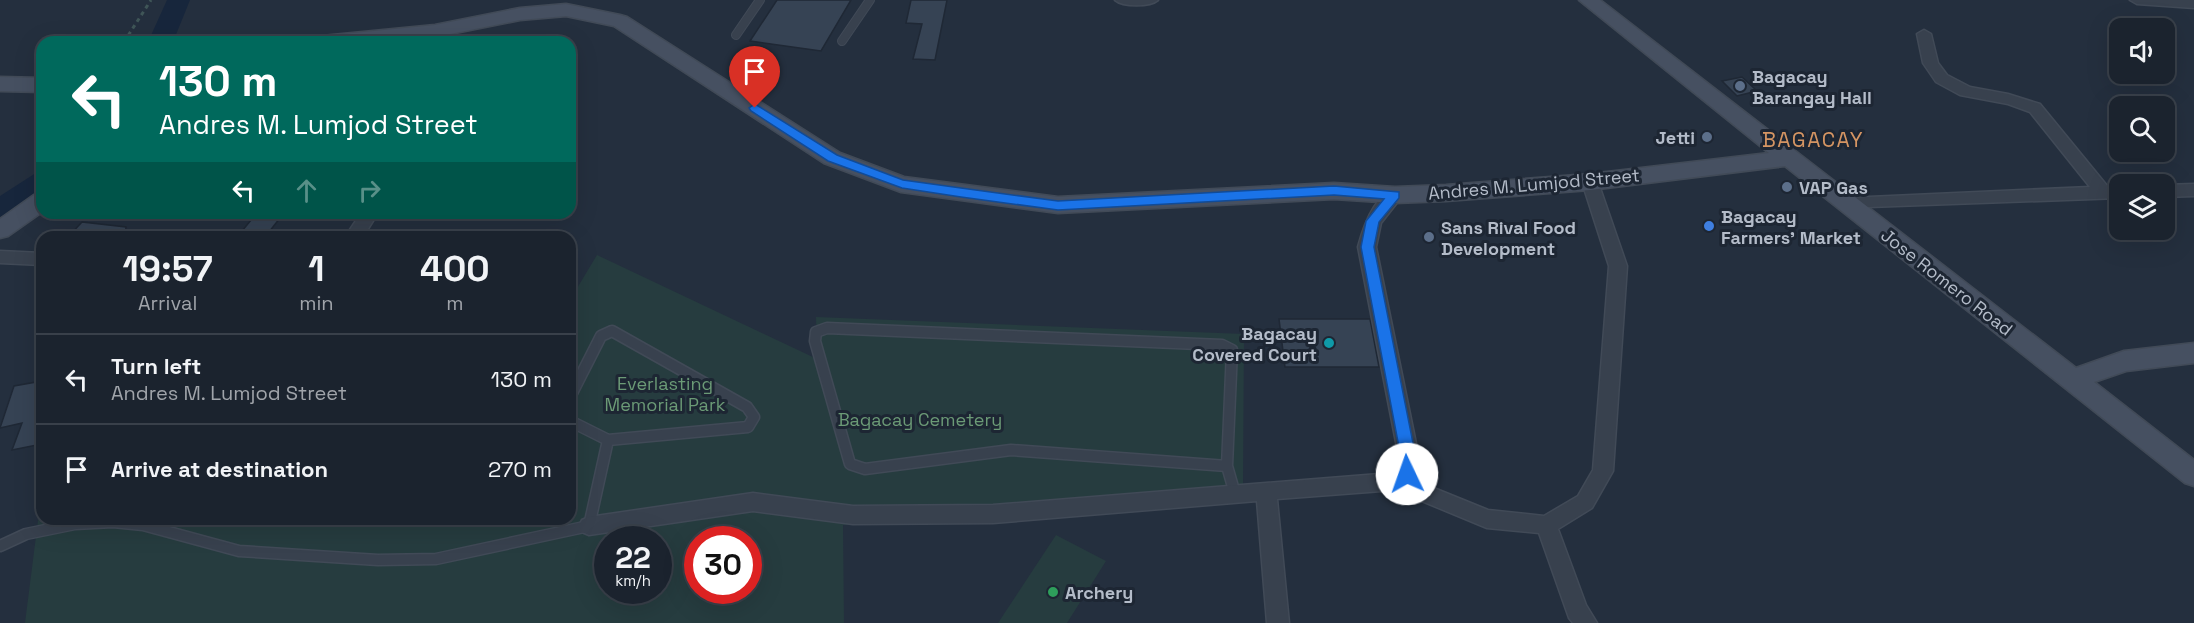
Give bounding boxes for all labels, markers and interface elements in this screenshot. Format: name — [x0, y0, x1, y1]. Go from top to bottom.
map controls — [2109, 18, 2175, 240]
button: sound — [2109, 18, 2175, 84]
pin — [729, 46, 780, 108]
text: 130 m — [159, 55, 277, 108]
icon: arrive — [738, 55, 771, 88]
icon: left — [60, 60, 138, 138]
place label: Bagacay Barangay Hall — [1752, 65, 1872, 109]
marker: Bagacay Barangay Hall — [1733, 79, 1747, 93]
button: search — [2109, 96, 2175, 162]
text: Andres M. Lumjod Street — [159, 107, 478, 142]
place label: Jetti — [1655, 126, 1695, 149]
district label: BAGACAY — [1762, 126, 1864, 153]
marker: Jetti — [1700, 130, 1714, 144]
street label: Andres M. Lumjod Street — [1427, 163, 1641, 205]
icon: left — [227, 174, 260, 207]
icon: ahead — [290, 174, 323, 207]
icon: right — [353, 174, 386, 207]
button: layers — [2109, 174, 2175, 240]
place label: VAP Gas — [1799, 176, 1868, 199]
marker: VAP Gas — [1780, 180, 1794, 194]
place label: Bagacay Farmers' Market — [1721, 205, 1861, 249]
place label: Sans Rival Food Development — [1441, 216, 1576, 260]
marker: Bagacay Farmers' Market — [1702, 219, 1716, 233]
street label: Jose Romero Road — [1876, 223, 2018, 341]
marker: Sans Rival Food Development — [1422, 230, 1436, 244]
text: 19:57 — [122, 246, 213, 292]
text: 1 — [308, 246, 325, 292]
text: 400 — [420, 246, 490, 292]
text: Arrival — [138, 290, 197, 316]
text: min — [299, 290, 334, 316]
text: m — [446, 290, 463, 316]
place label: Bagacay Covered Court — [1192, 322, 1317, 366]
marker: Bagacay Covered Court — [1322, 336, 1336, 350]
text: Turn left — [111, 352, 201, 380]
icon: left — [60, 363, 93, 396]
text: 130 m — [491, 365, 552, 393]
park label: Everlasting Memorial Park — [605, 372, 726, 416]
text: Andres M. Lumjod Street — [111, 380, 347, 406]
park label: Bagacay Cemetery — [838, 408, 1002, 431]
position arrow — [1375, 442, 1439, 506]
icon: arrive — [60, 453, 93, 486]
text: Arrive at destination — [111, 455, 328, 483]
text: 270 m — [488, 455, 552, 483]
speed limit sign: 30 — [684, 526, 762, 604]
text: 22 — [615, 538, 651, 577]
text: km/h — [615, 571, 651, 590]
place label: Archery — [1065, 581, 1133, 604]
marker: Archery — [1046, 585, 1060, 599]

